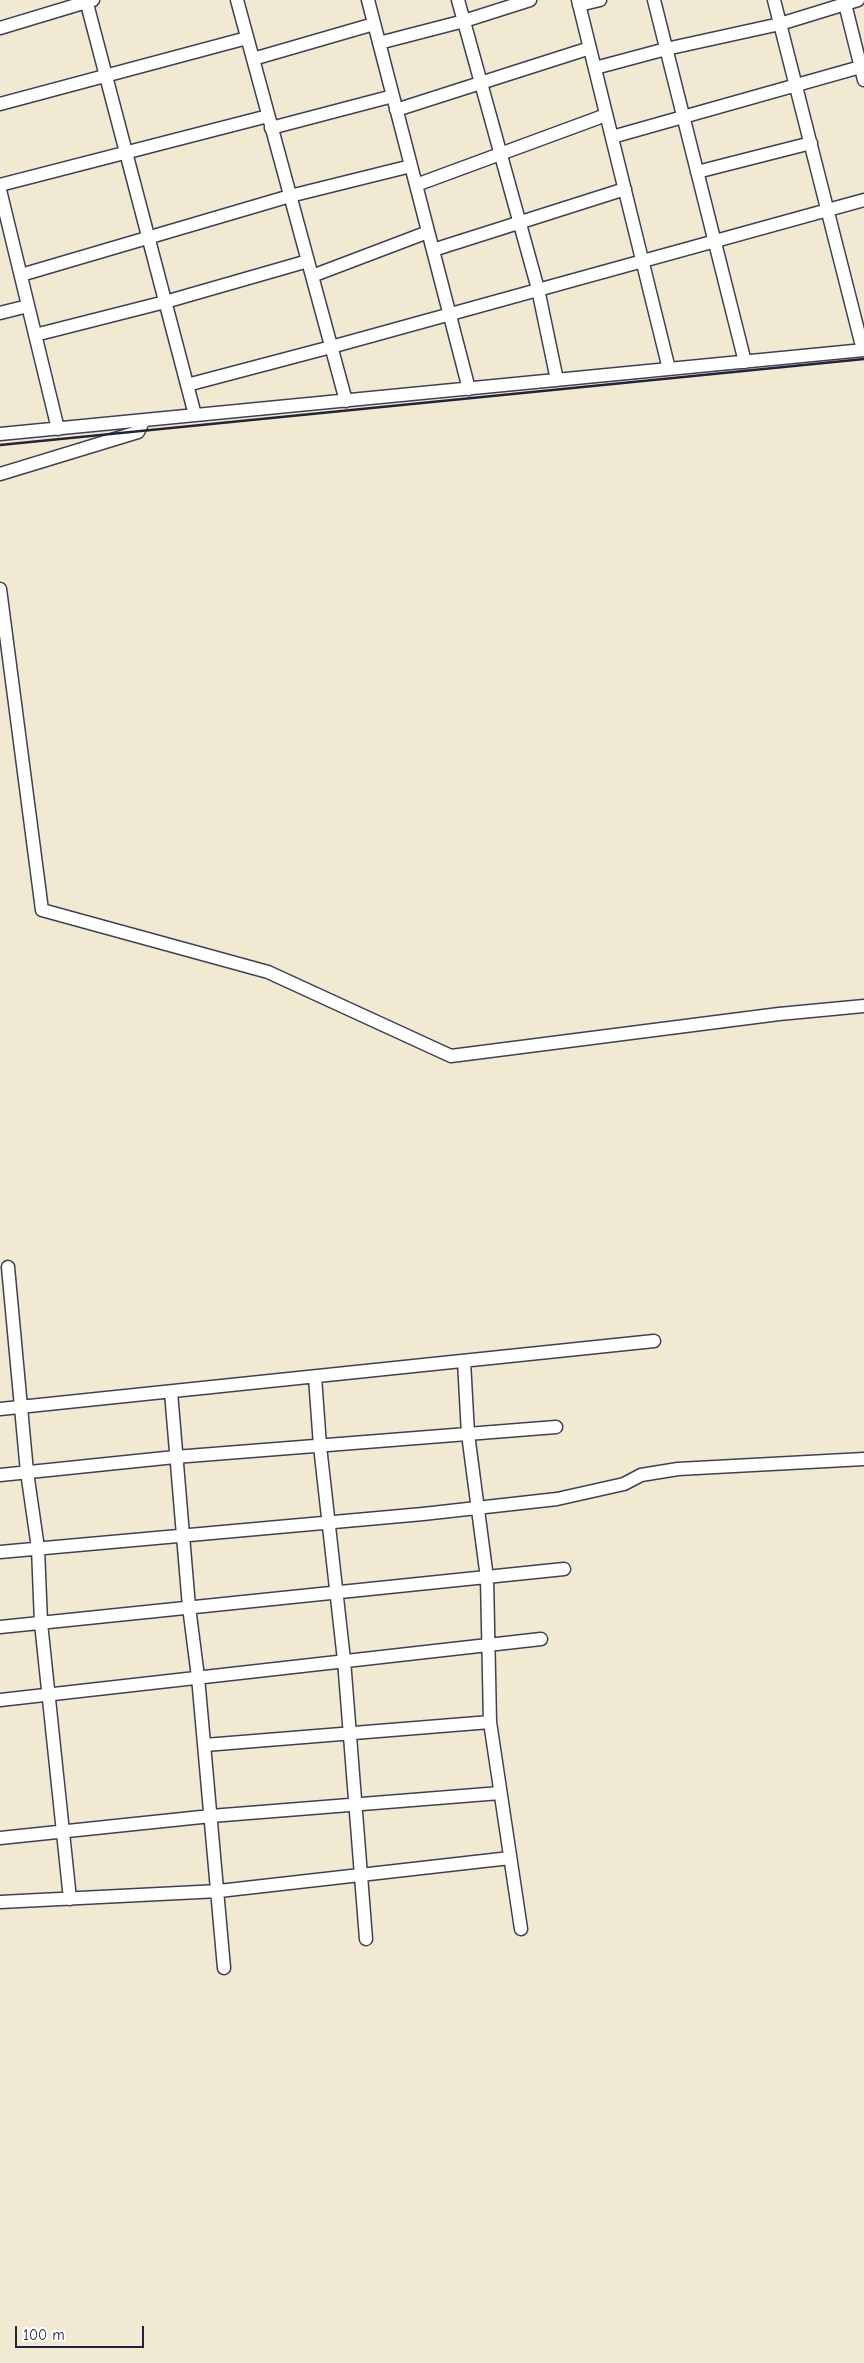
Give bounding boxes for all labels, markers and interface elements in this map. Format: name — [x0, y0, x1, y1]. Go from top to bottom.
scale bar — [18, 2316, 146, 2348]
text: 100 m — [23, 2326, 65, 2344]

